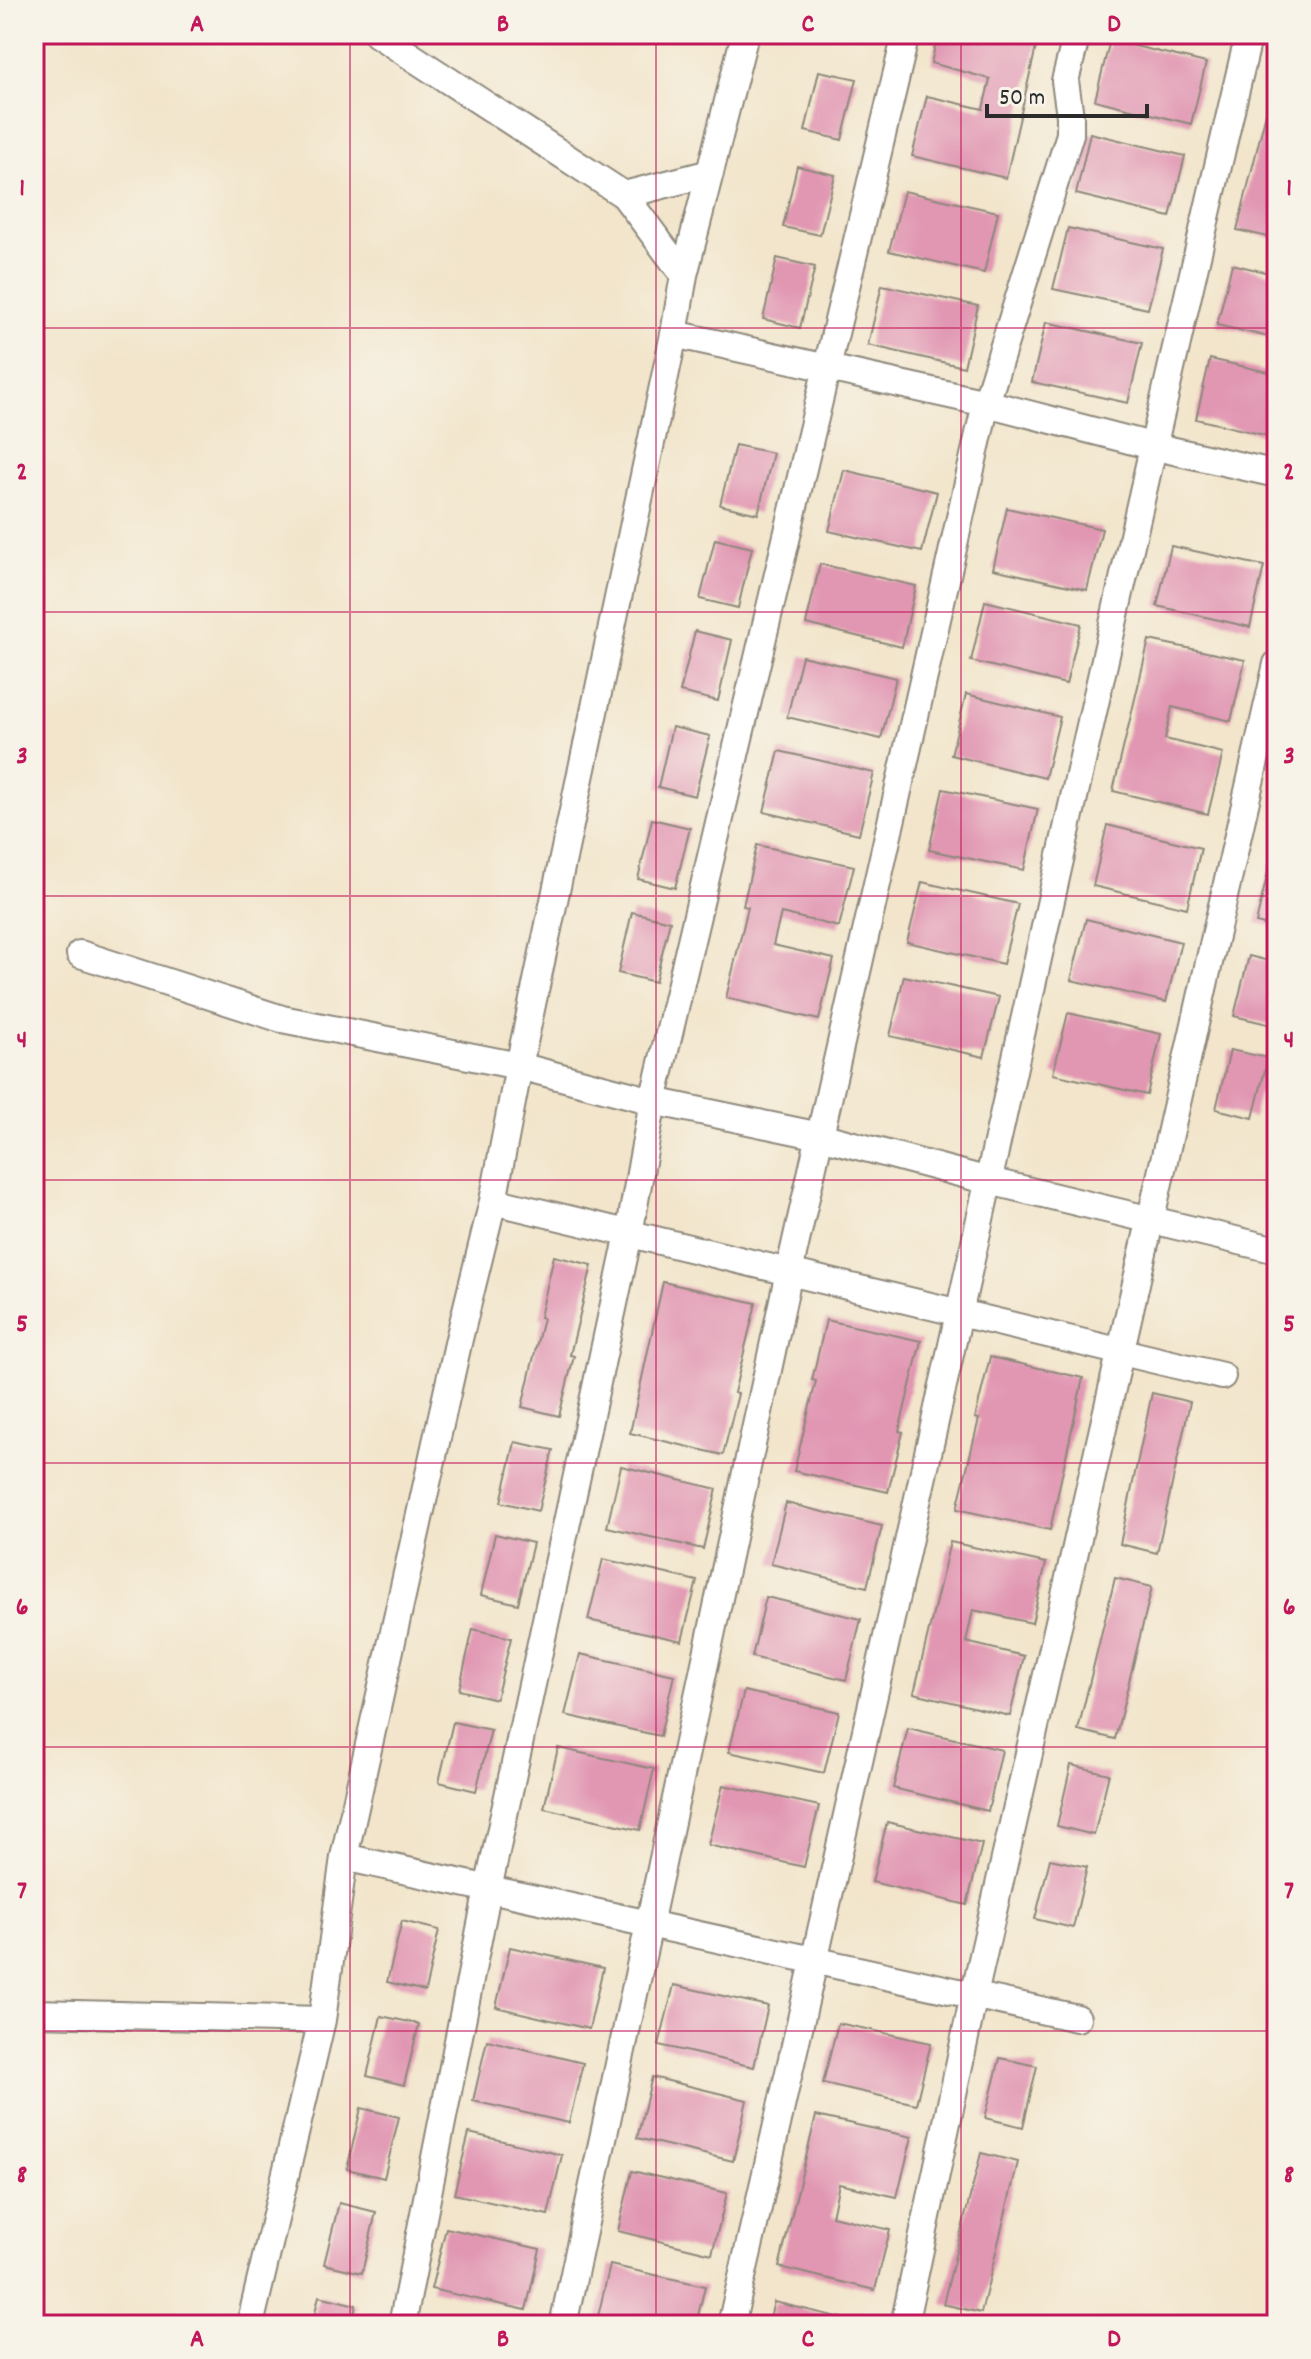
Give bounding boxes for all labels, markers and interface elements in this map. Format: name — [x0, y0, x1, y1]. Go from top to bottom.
text: A — [190, 7, 204, 44]
text: B — [497, 7, 509, 44]
text: C — [802, 7, 815, 44]
text: D — [1107, 7, 1121, 44]
scale bar — [987, 68, 1147, 118]
text: 50 m — [999, 82, 1045, 116]
text: 1 — [19, 171, 25, 208]
text: 1 — [1286, 171, 1292, 208]
text: 2 — [16, 455, 28, 492]
text: 2 — [1283, 455, 1295, 492]
text: 3 — [16, 739, 28, 776]
text: 3 — [1283, 739, 1295, 776]
text: 4 — [17, 1023, 27, 1060]
text: 4 — [1284, 1023, 1294, 1060]
text: 5 — [16, 1307, 28, 1344]
text: 5 — [1283, 1307, 1295, 1344]
text: 6 — [16, 1590, 28, 1627]
text: 6 — [1283, 1590, 1295, 1627]
text: 7 — [17, 1874, 27, 1911]
text: 7 — [1284, 1874, 1294, 1911]
text: 8 — [17, 2158, 27, 2195]
text: 8 — [1284, 2158, 1294, 2195]
text: A — [190, 2322, 204, 2359]
text: B — [497, 2322, 509, 2359]
text: C — [802, 2322, 815, 2359]
text: D — [1107, 2322, 1121, 2359]

